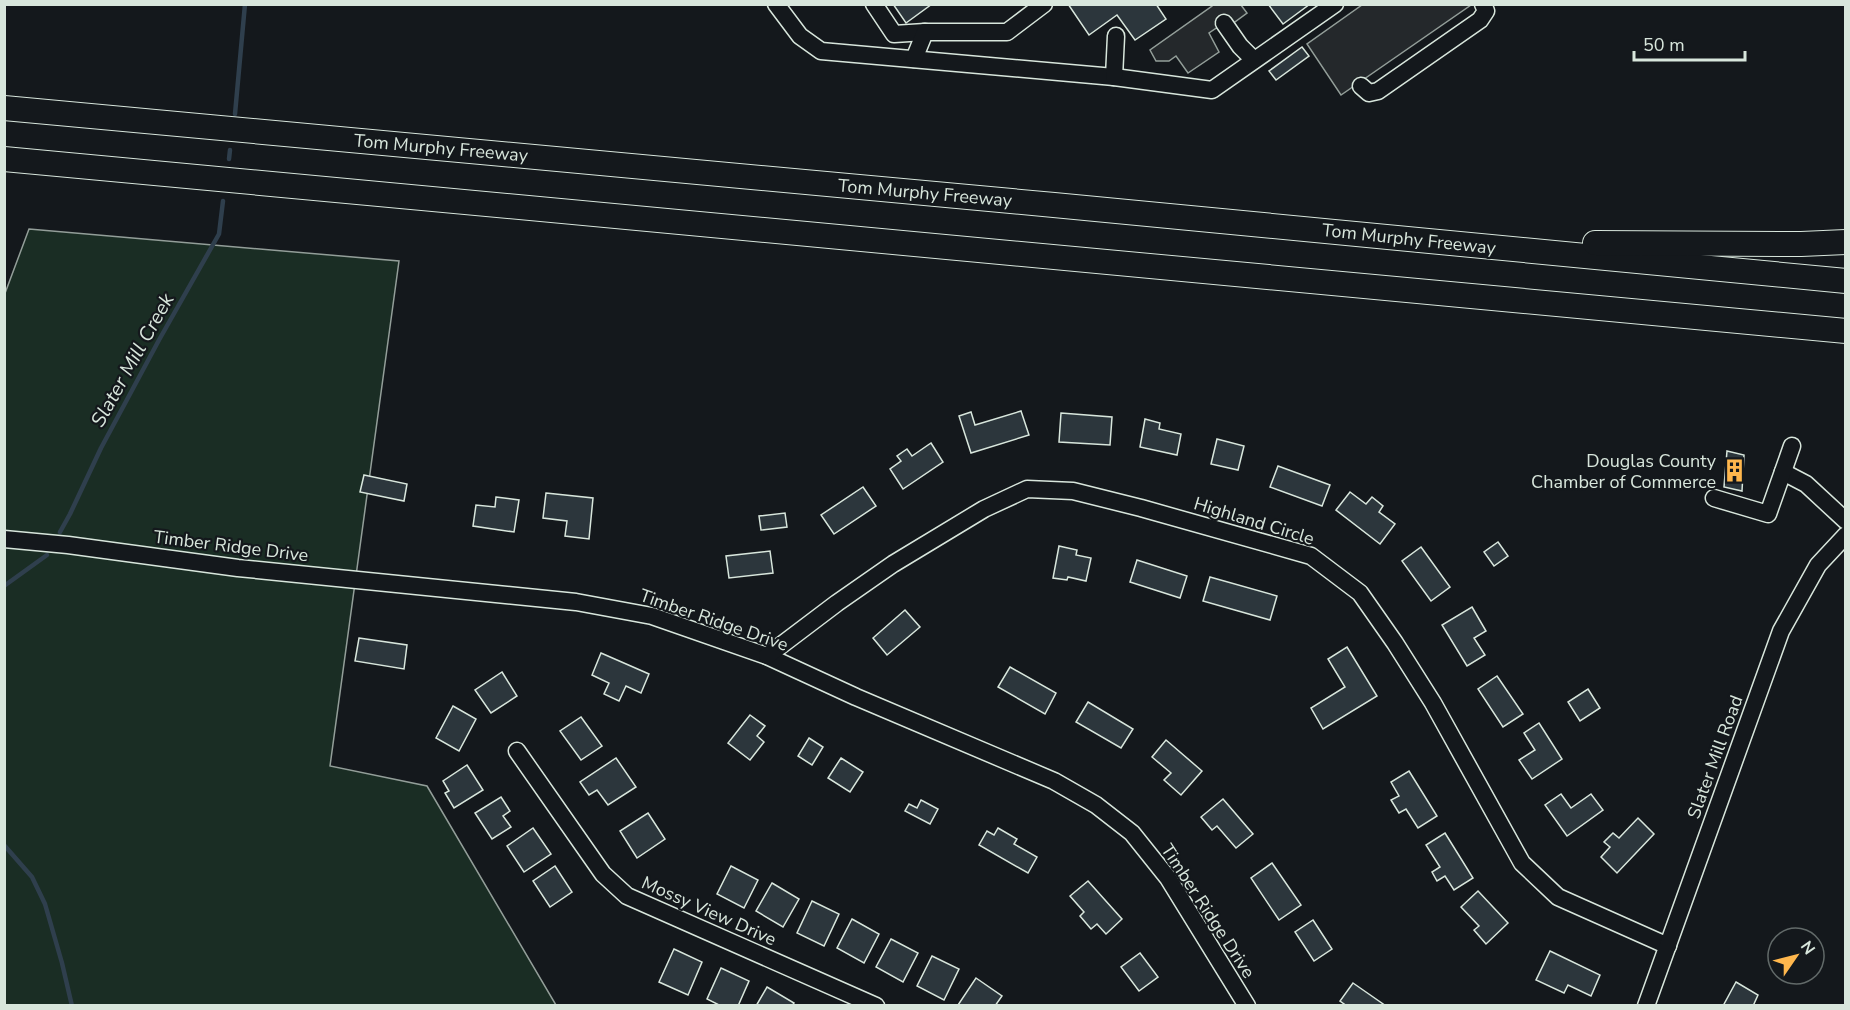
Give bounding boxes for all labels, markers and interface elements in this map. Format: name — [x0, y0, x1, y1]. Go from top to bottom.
scale bar — [1634, 24, 1745, 62]
text: 50 m — [1643, 33, 1685, 57]
street label: Tom Murphy Freeway — [353, 128, 530, 168]
street label: Tom Murphy Freeway — [837, 173, 1014, 213]
street label: Tom Murphy Freeway — [1321, 218, 1498, 260]
water label: Slater Mill Creek — [84, 288, 181, 432]
place label: Douglas County Chamber of Commerce — [1531, 449, 1717, 494]
building icon: Douglas County Chamber of Commerce — [1721, 458, 1747, 484]
street label: Highland Circle — [1191, 491, 1317, 551]
street label: Timber Ridge Drive — [152, 525, 310, 567]
street label: Timber Ridge Drive — [636, 583, 792, 657]
street label: Slater Mill Road — [1682, 692, 1748, 822]
street label: Timber Ridge Drive — [1156, 839, 1260, 983]
street label: Mossy View Drive — [638, 871, 780, 951]
north arrow — [1766, 926, 1826, 986]
text: N — [1795, 937, 1820, 959]

